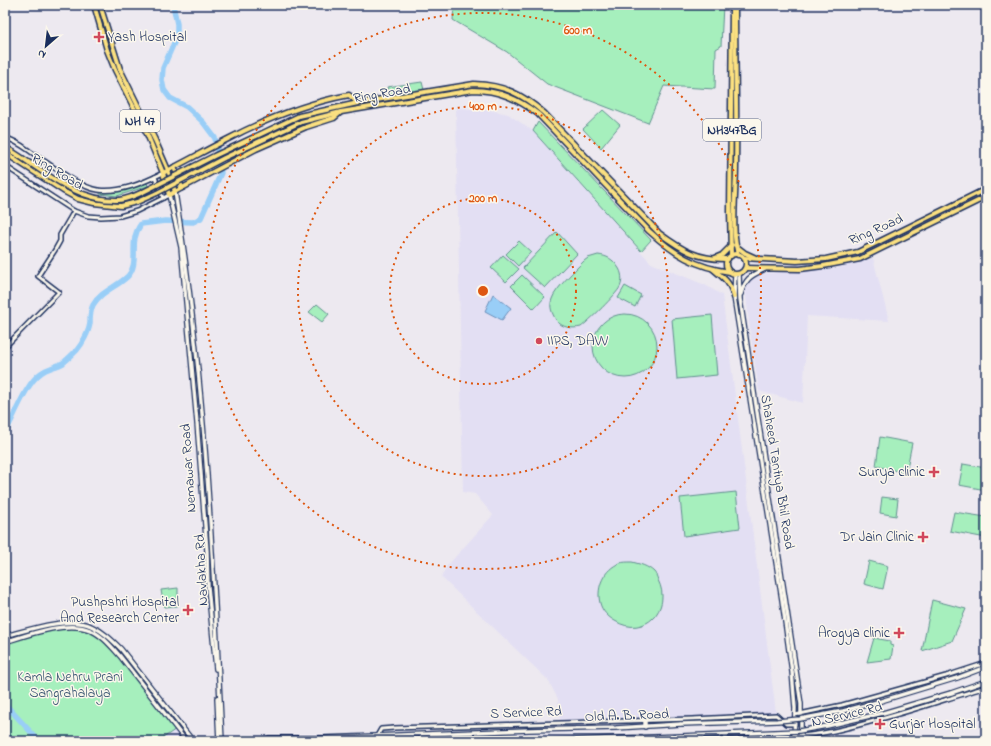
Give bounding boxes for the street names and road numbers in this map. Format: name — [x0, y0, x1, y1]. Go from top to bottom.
street label: Ring Road — [352, 79, 412, 110]
road number: NH 47 — [120, 110, 160, 132]
road number: NH347BG — [703, 119, 761, 141]
street label: Ring Road — [26, 148, 87, 197]
street label: Ring Road — [846, 209, 907, 252]
street label: Shaheed Tantiya Bhil Road — [753, 393, 800, 551]
street label: Nemawar Road — [175, 423, 203, 513]
street label: Navlakha Rd — [190, 533, 214, 606]
street label: N Service Rd — [810, 697, 885, 733]
street label: S Service Rd — [490, 701, 562, 725]
street label: Old A. B. Road — [585, 704, 670, 728]

